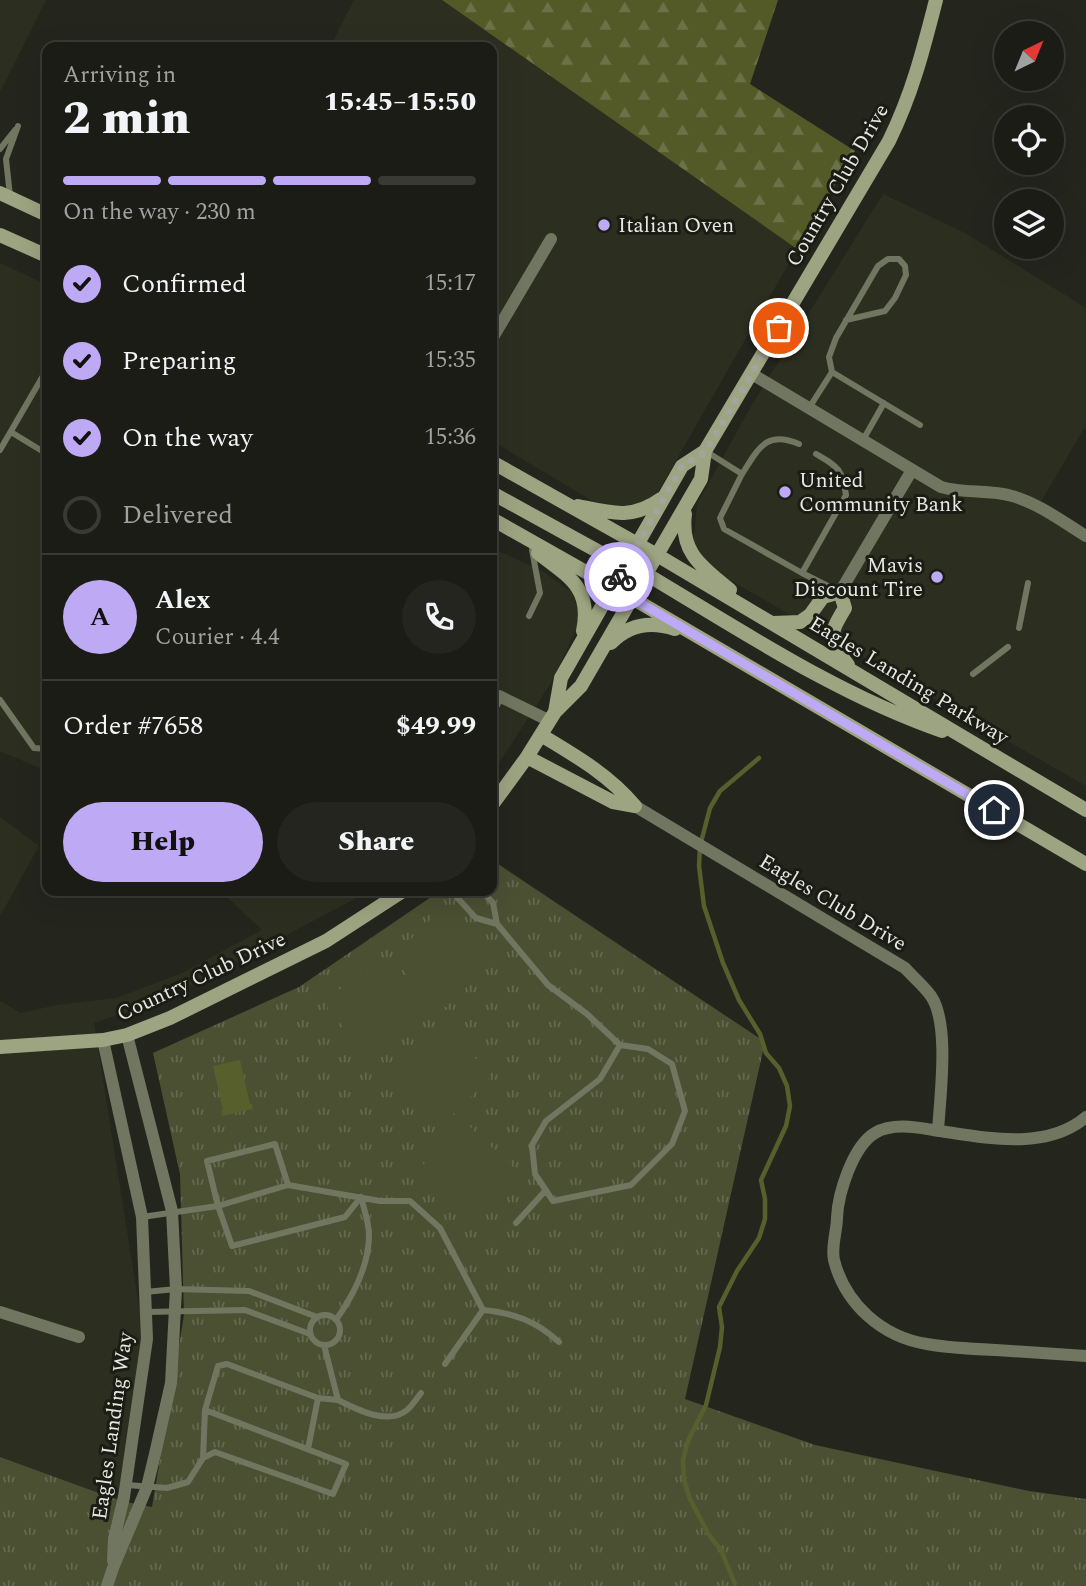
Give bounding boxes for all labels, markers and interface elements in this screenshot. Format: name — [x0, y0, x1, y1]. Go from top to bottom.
north arrow — [994, 21, 1064, 91]
map controls — [994, 21, 1064, 259]
text: Arriving in — [63, 58, 176, 93]
text: 15:45–15:50 — [324, 82, 476, 122]
text: 2 min — [63, 84, 190, 154]
street label: Country Club Drive — [778, 98, 898, 273]
button: locate — [994, 105, 1064, 175]
button: layers — [994, 189, 1064, 259]
text: On the way · 230 m — [63, 195, 256, 230]
place label: Italian Oven — [618, 210, 734, 242]
marker: Italian Oven — [596, 217, 612, 233]
text: Confirmed — [122, 264, 247, 304]
icon: check — [63, 265, 101, 303]
text: 15:17 — [424, 266, 476, 301]
pin — [749, 298, 809, 358]
icon: bag — [760, 309, 798, 347]
text: Preparing — [122, 341, 236, 381]
icon: check — [63, 342, 101, 380]
text: 15:35 — [424, 343, 476, 378]
text: On the way — [122, 418, 253, 458]
icon: check — [63, 419, 101, 457]
text: 15:36 — [424, 420, 476, 455]
place label: United Community Bank — [799, 465, 963, 521]
marker: United Community Bank — [777, 484, 793, 500]
text: Delivered — [122, 495, 233, 535]
courier — [584, 542, 654, 612]
place label: Mavis Discount Tire — [794, 550, 923, 606]
icon: bike — [600, 558, 638, 596]
marker: Mavis Discount Tire — [929, 569, 945, 585]
text: Alex — [155, 580, 210, 620]
button: phone — [402, 580, 476, 654]
text: A — [90, 597, 110, 637]
street label: Eagles Landing Parkway — [803, 608, 1015, 754]
text: Courier · 4.4 — [155, 620, 280, 655]
text: Order #7658 — [63, 706, 203, 746]
text: $49.99 — [396, 706, 476, 746]
pin — [964, 780, 1024, 840]
icon: home — [975, 791, 1013, 829]
button: Help — [63, 802, 263, 882]
button: Share — [277, 802, 476, 882]
street label: Eagles Club Drive — [752, 846, 912, 960]
street label: Country Club Drive — [111, 924, 291, 1030]
street label: Eagles Landing Way — [84, 1329, 142, 1522]

